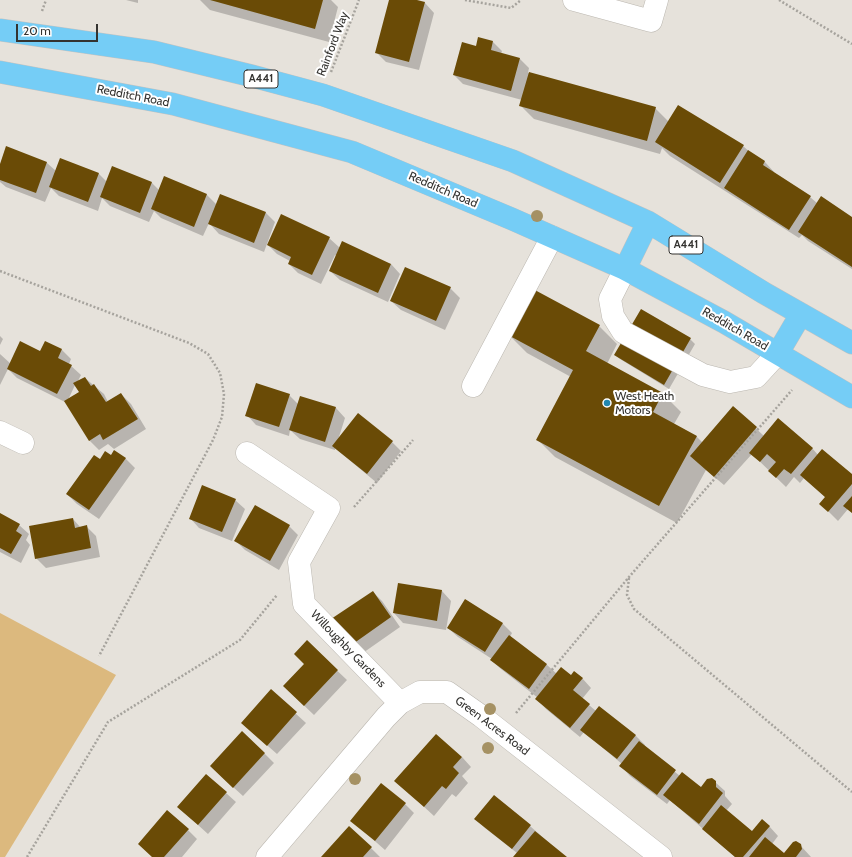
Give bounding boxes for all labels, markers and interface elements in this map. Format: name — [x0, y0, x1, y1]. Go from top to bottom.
street label: Rainford Way — [314, 10, 352, 78]
scale bar — [18, 16, 100, 42]
text: 20 m — [23, 23, 51, 38]
road number: A441 — [244, 70, 278, 88]
street label: Redditch Road — [95, 82, 171, 110]
street label: Redditch Road — [406, 169, 480, 211]
road number: A441 — [669, 236, 703, 254]
street label: Redditch Road — [699, 304, 771, 354]
place label: West Heath Motors — [615, 389, 674, 417]
marker: West Heath Motors — [602, 398, 612, 408]
street label: Willoughby Gardens — [307, 607, 389, 691]
street label: Green Acres Road — [452, 693, 532, 759]

